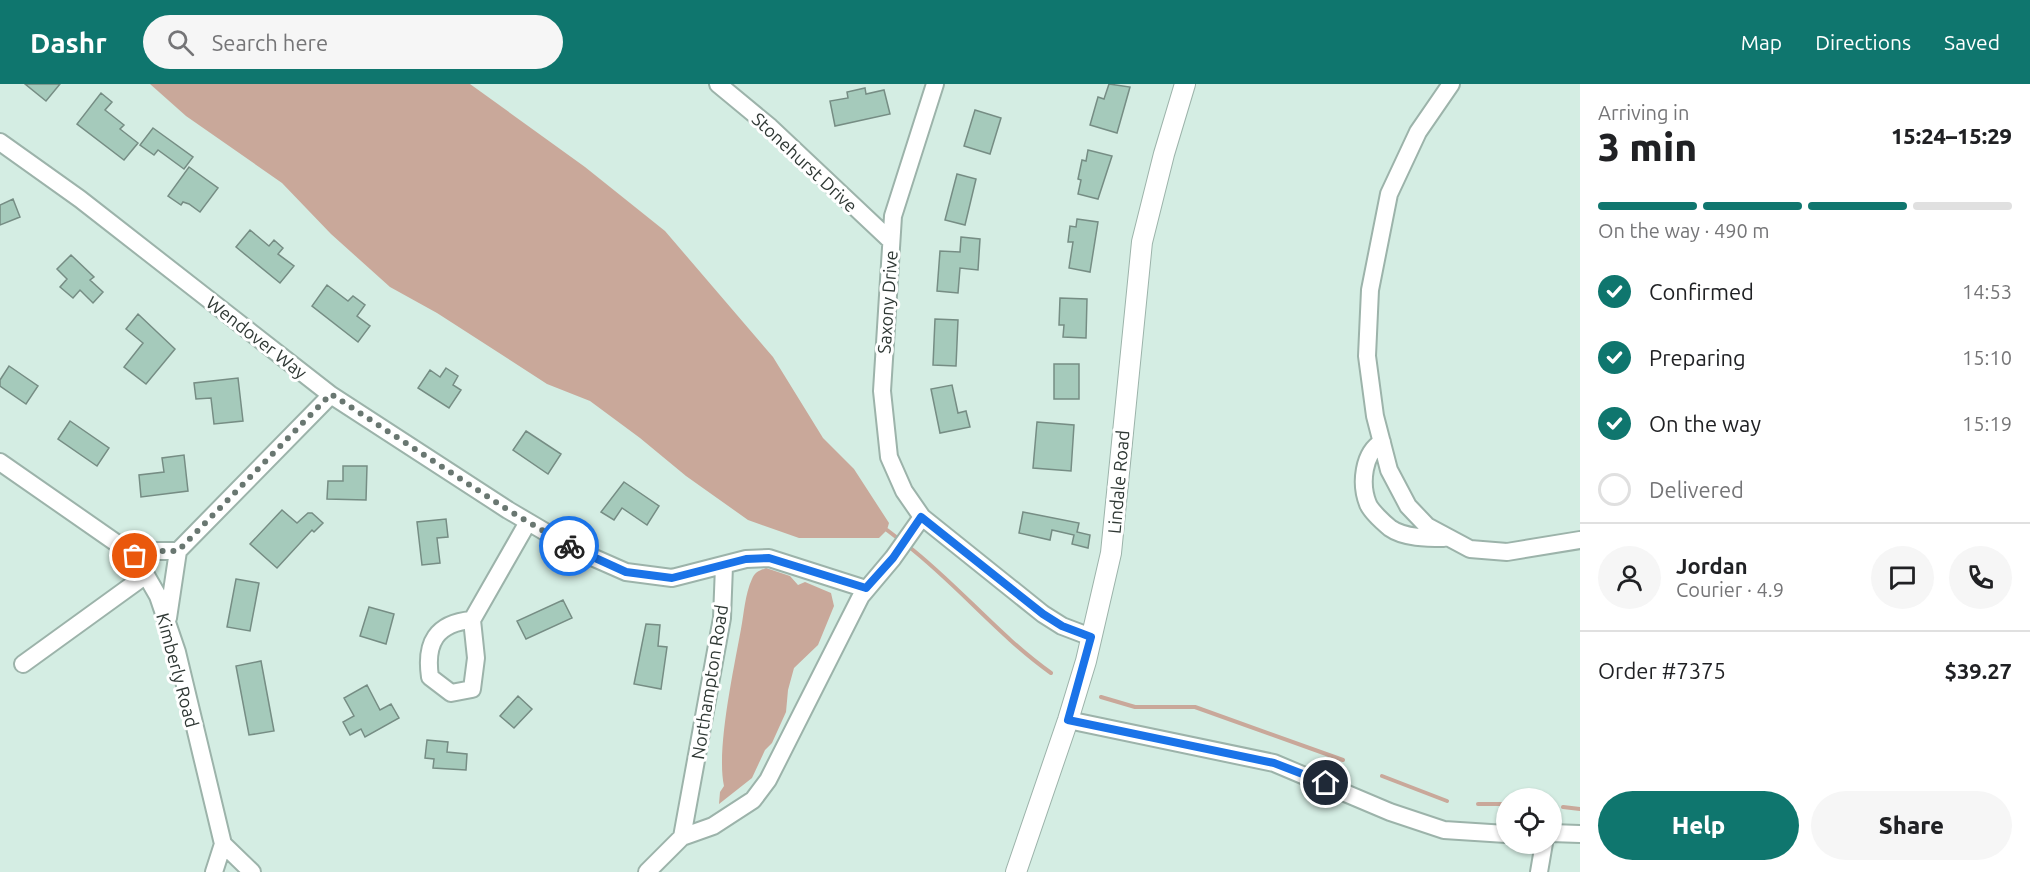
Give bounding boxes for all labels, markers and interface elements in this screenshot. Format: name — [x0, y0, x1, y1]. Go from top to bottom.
search box — [143, 15, 563, 69]
icon: search — [164, 26, 197, 59]
text: Dashr — [30, 27, 107, 58]
text: Search here — [212, 30, 328, 55]
text: Map — [1741, 30, 1782, 54]
text: Directions — [1815, 30, 1911, 54]
text: Saved — [1944, 30, 2000, 54]
text: Arriving in — [1598, 101, 1689, 124]
street label: Stonehurst Drive — [748, 108, 862, 216]
text: 15:24–15:29 — [1891, 123, 2012, 148]
text: 3 min — [1598, 125, 1697, 168]
text: On the way · 490 m — [1598, 219, 1770, 242]
street label: Saxony Drive — [873, 250, 901, 354]
icon: check — [1598, 275, 1631, 308]
text: Confirmed — [1649, 279, 1754, 304]
text: 14:53 — [1962, 280, 2012, 303]
street label: Wendover Way — [203, 292, 311, 382]
icon: check — [1598, 341, 1631, 374]
text: Preparing — [1649, 345, 1746, 370]
text: 15:10 — [1962, 346, 2012, 369]
icon: check — [1598, 407, 1631, 440]
text: On the way — [1649, 411, 1761, 436]
text: 15:19 — [1962, 412, 2012, 435]
street label: Lindale Road — [1104, 429, 1132, 535]
text: Delivered — [1649, 477, 1744, 502]
courier — [539, 516, 599, 576]
pin — [109, 530, 160, 581]
icon: bike — [553, 530, 586, 563]
icon: bag — [118, 539, 151, 572]
button: person — [1598, 546, 1661, 609]
button: chat — [1871, 546, 1934, 609]
button: phone — [1949, 546, 2012, 609]
text: Jordan — [1676, 553, 1748, 578]
text: Courier · 4.9 — [1676, 578, 1784, 601]
street label: Northampton Road — [687, 603, 731, 761]
street label: Kimberly Road — [153, 611, 203, 729]
text: Order #7375 — [1598, 658, 1726, 683]
text: $39.27 — [1945, 658, 2012, 683]
pin — [1300, 757, 1351, 808]
icon: home — [1309, 766, 1342, 799]
map controls — [1496, 788, 1562, 854]
button: locate — [1496, 788, 1562, 854]
button: Help — [1598, 791, 1799, 860]
button: Share — [1811, 791, 2012, 860]

